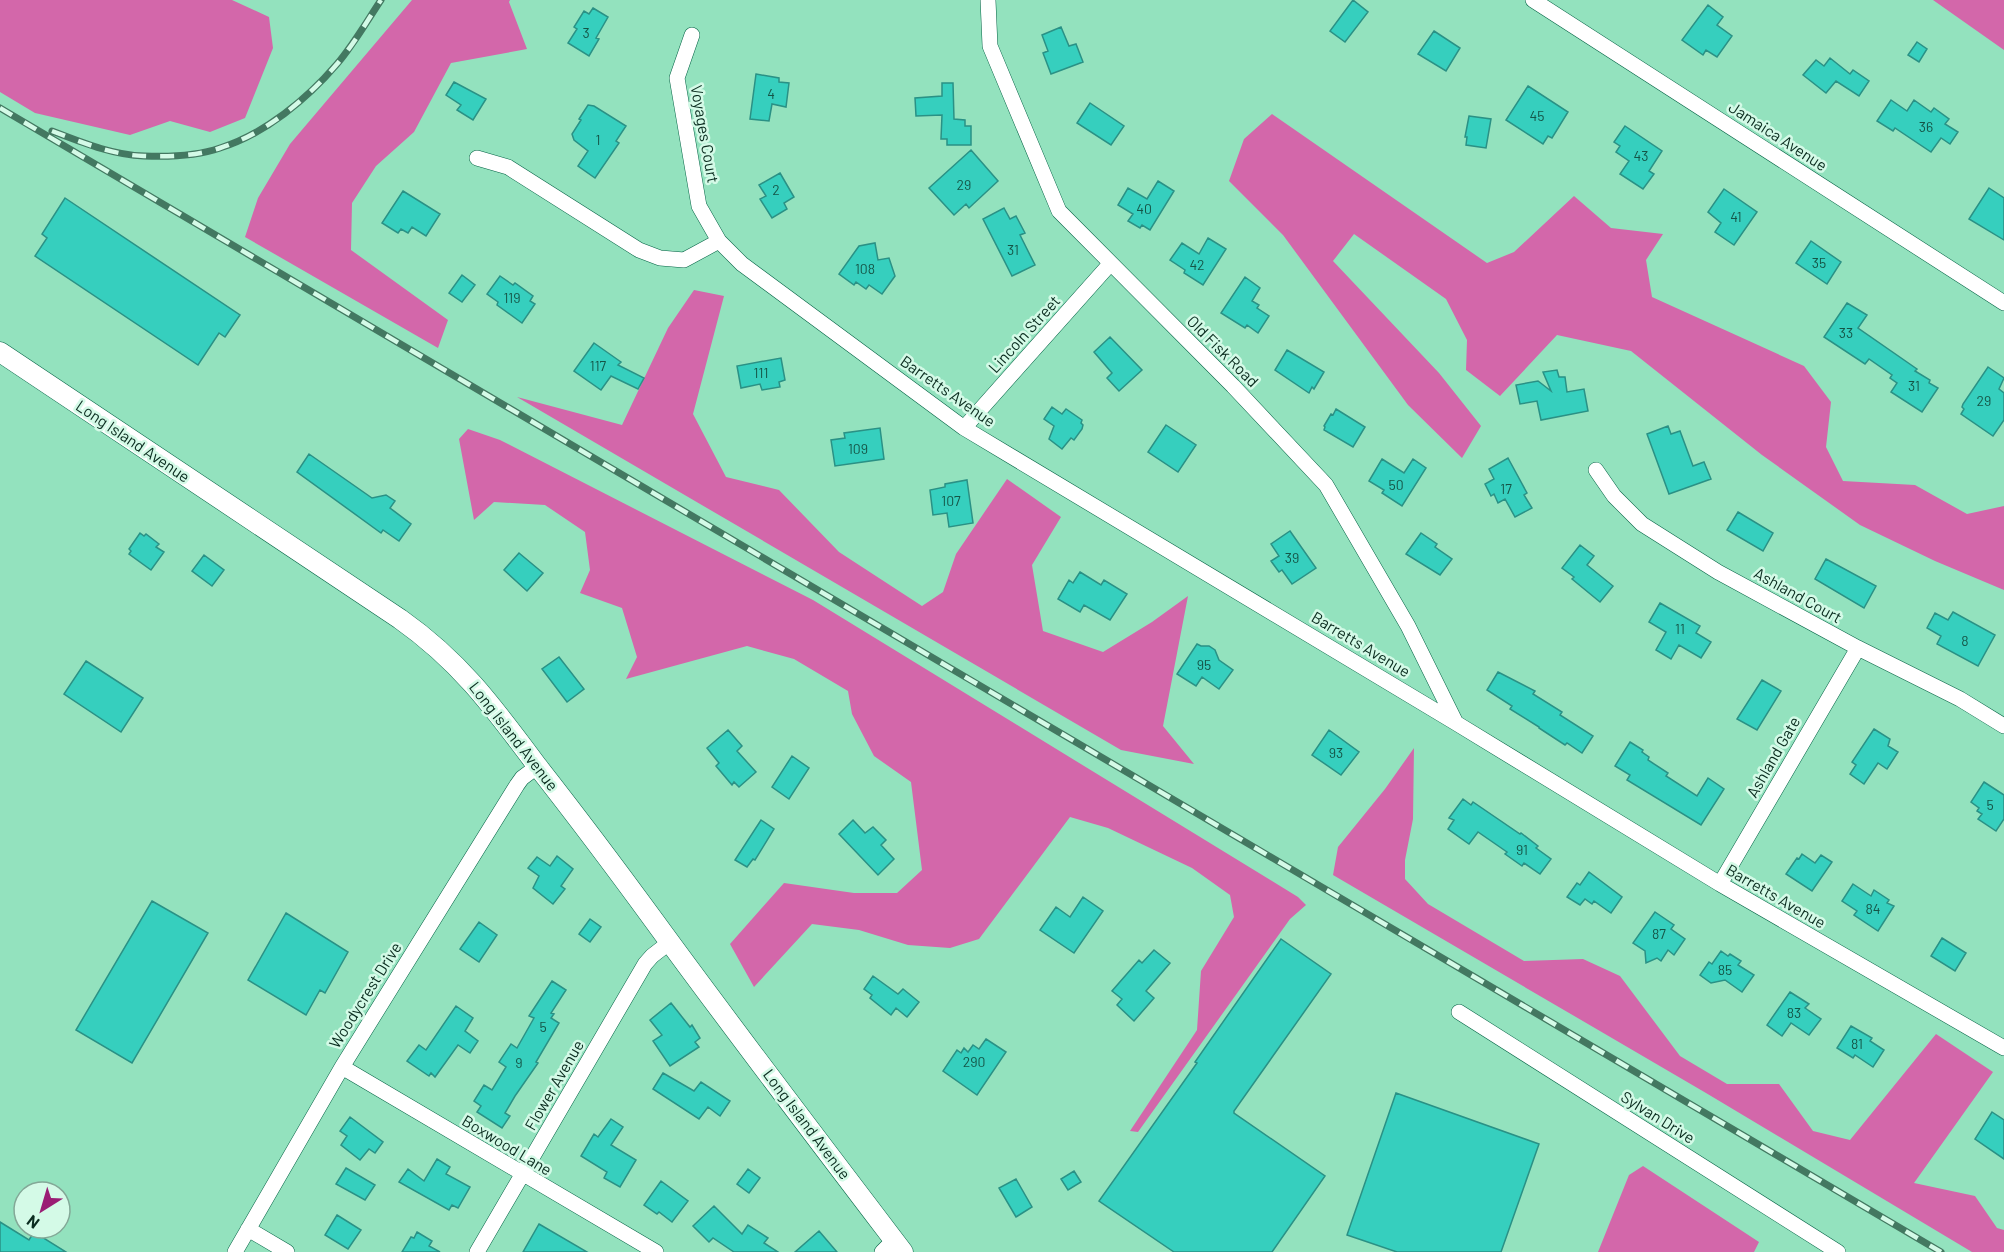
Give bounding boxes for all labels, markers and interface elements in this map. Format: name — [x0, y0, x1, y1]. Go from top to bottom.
house number: 3 — [582, 24, 590, 41]
street label: Voyages Court — [688, 83, 723, 184]
house number: 4 — [767, 85, 775, 102]
street label: Jamaica Avenue — [1726, 97, 1831, 174]
house number: 45 — [1530, 107, 1544, 124]
house number: 36 — [1919, 118, 1933, 135]
house number: 1 — [596, 131, 600, 148]
house number: 43 — [1634, 147, 1648, 164]
house number: 29 — [957, 176, 971, 193]
house number: 2 — [772, 181, 780, 198]
house number: 40 — [1136, 200, 1152, 217]
house number: 41 — [1730, 208, 1742, 225]
house number: 31 — [1007, 241, 1019, 258]
house number: 35 — [1812, 254, 1826, 271]
house number: 42 — [1189, 256, 1205, 273]
house number: 108 — [855, 260, 875, 277]
house number: 119 — [503, 289, 521, 306]
street label: Lincoln Street — [984, 291, 1063, 376]
street label: Old Fisk Road — [1184, 311, 1263, 390]
house number: 33 — [1839, 324, 1853, 341]
street label: Barretts Avenue — [897, 351, 999, 430]
house number: 117 — [590, 357, 607, 374]
house number: 111 — [754, 364, 768, 381]
house number: 31 — [1908, 377, 1920, 394]
house number: 29 — [1977, 392, 1991, 409]
street label: Long Island Avenue — [73, 395, 194, 486]
house number: 109 — [848, 440, 868, 457]
house number: 50 — [1388, 476, 1404, 493]
house number: 17 — [1500, 480, 1512, 497]
house number: 107 — [941, 492, 961, 509]
house number: 39 — [1285, 549, 1299, 566]
street label: Ashland Court — [1751, 563, 1845, 626]
street label: Barretts Avenue — [1309, 607, 1414, 680]
house number: 11 — [1675, 620, 1685, 637]
house number: 8 — [1961, 632, 1969, 649]
house number: 95 — [1197, 656, 1211, 673]
street label: Long Island Avenue — [466, 677, 563, 794]
street label: Ashland Gate — [1742, 713, 1803, 801]
house number: 93 — [1329, 744, 1343, 761]
house number: 5 — [1986, 796, 1994, 813]
house number: 91 — [1516, 841, 1528, 858]
street label: Barretts Avenue — [1723, 859, 1829, 932]
house number: 84 — [1865, 900, 1881, 917]
house number: 87 — [1652, 925, 1666, 942]
street label: Woodycrest Drive — [324, 938, 405, 1051]
house number: 85 — [1718, 961, 1732, 978]
house number: 83 — [1787, 1004, 1801, 1021]
house number: 5 — [539, 1018, 547, 1035]
house number: 81 — [1851, 1035, 1863, 1052]
street label: Flower Avenue — [520, 1036, 587, 1133]
house number: 290 — [963, 1053, 985, 1070]
house number: 9 — [515, 1054, 523, 1071]
street label: Long Island Avenue — [760, 1065, 855, 1183]
street label: Sylvan Drive — [1618, 1086, 1699, 1147]
street label: Boxwood Lane — [459, 1110, 555, 1179]
north arrow — [12, 1180, 72, 1240]
text: N — [23, 1212, 43, 1233]

